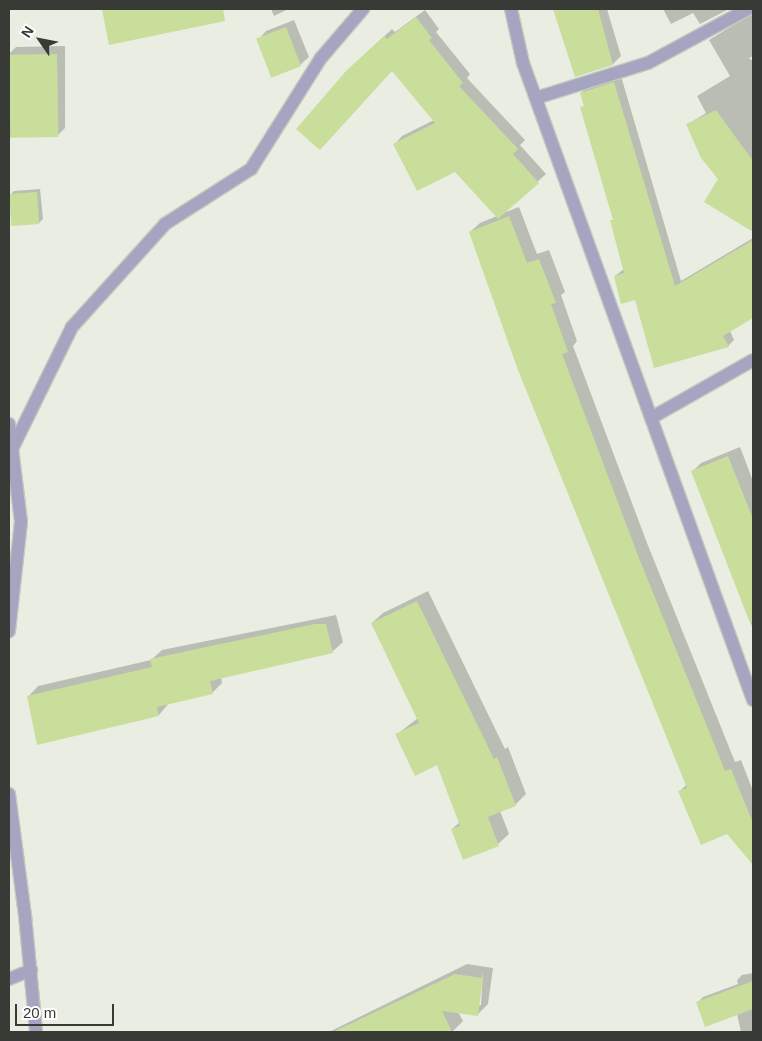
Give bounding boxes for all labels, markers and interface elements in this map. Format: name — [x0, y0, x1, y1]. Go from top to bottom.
north arrow — [15, 15, 65, 65]
text: N — [18, 23, 37, 40]
scale bar — [18, 994, 116, 1026]
text: 20 m — [23, 1004, 56, 1021]

